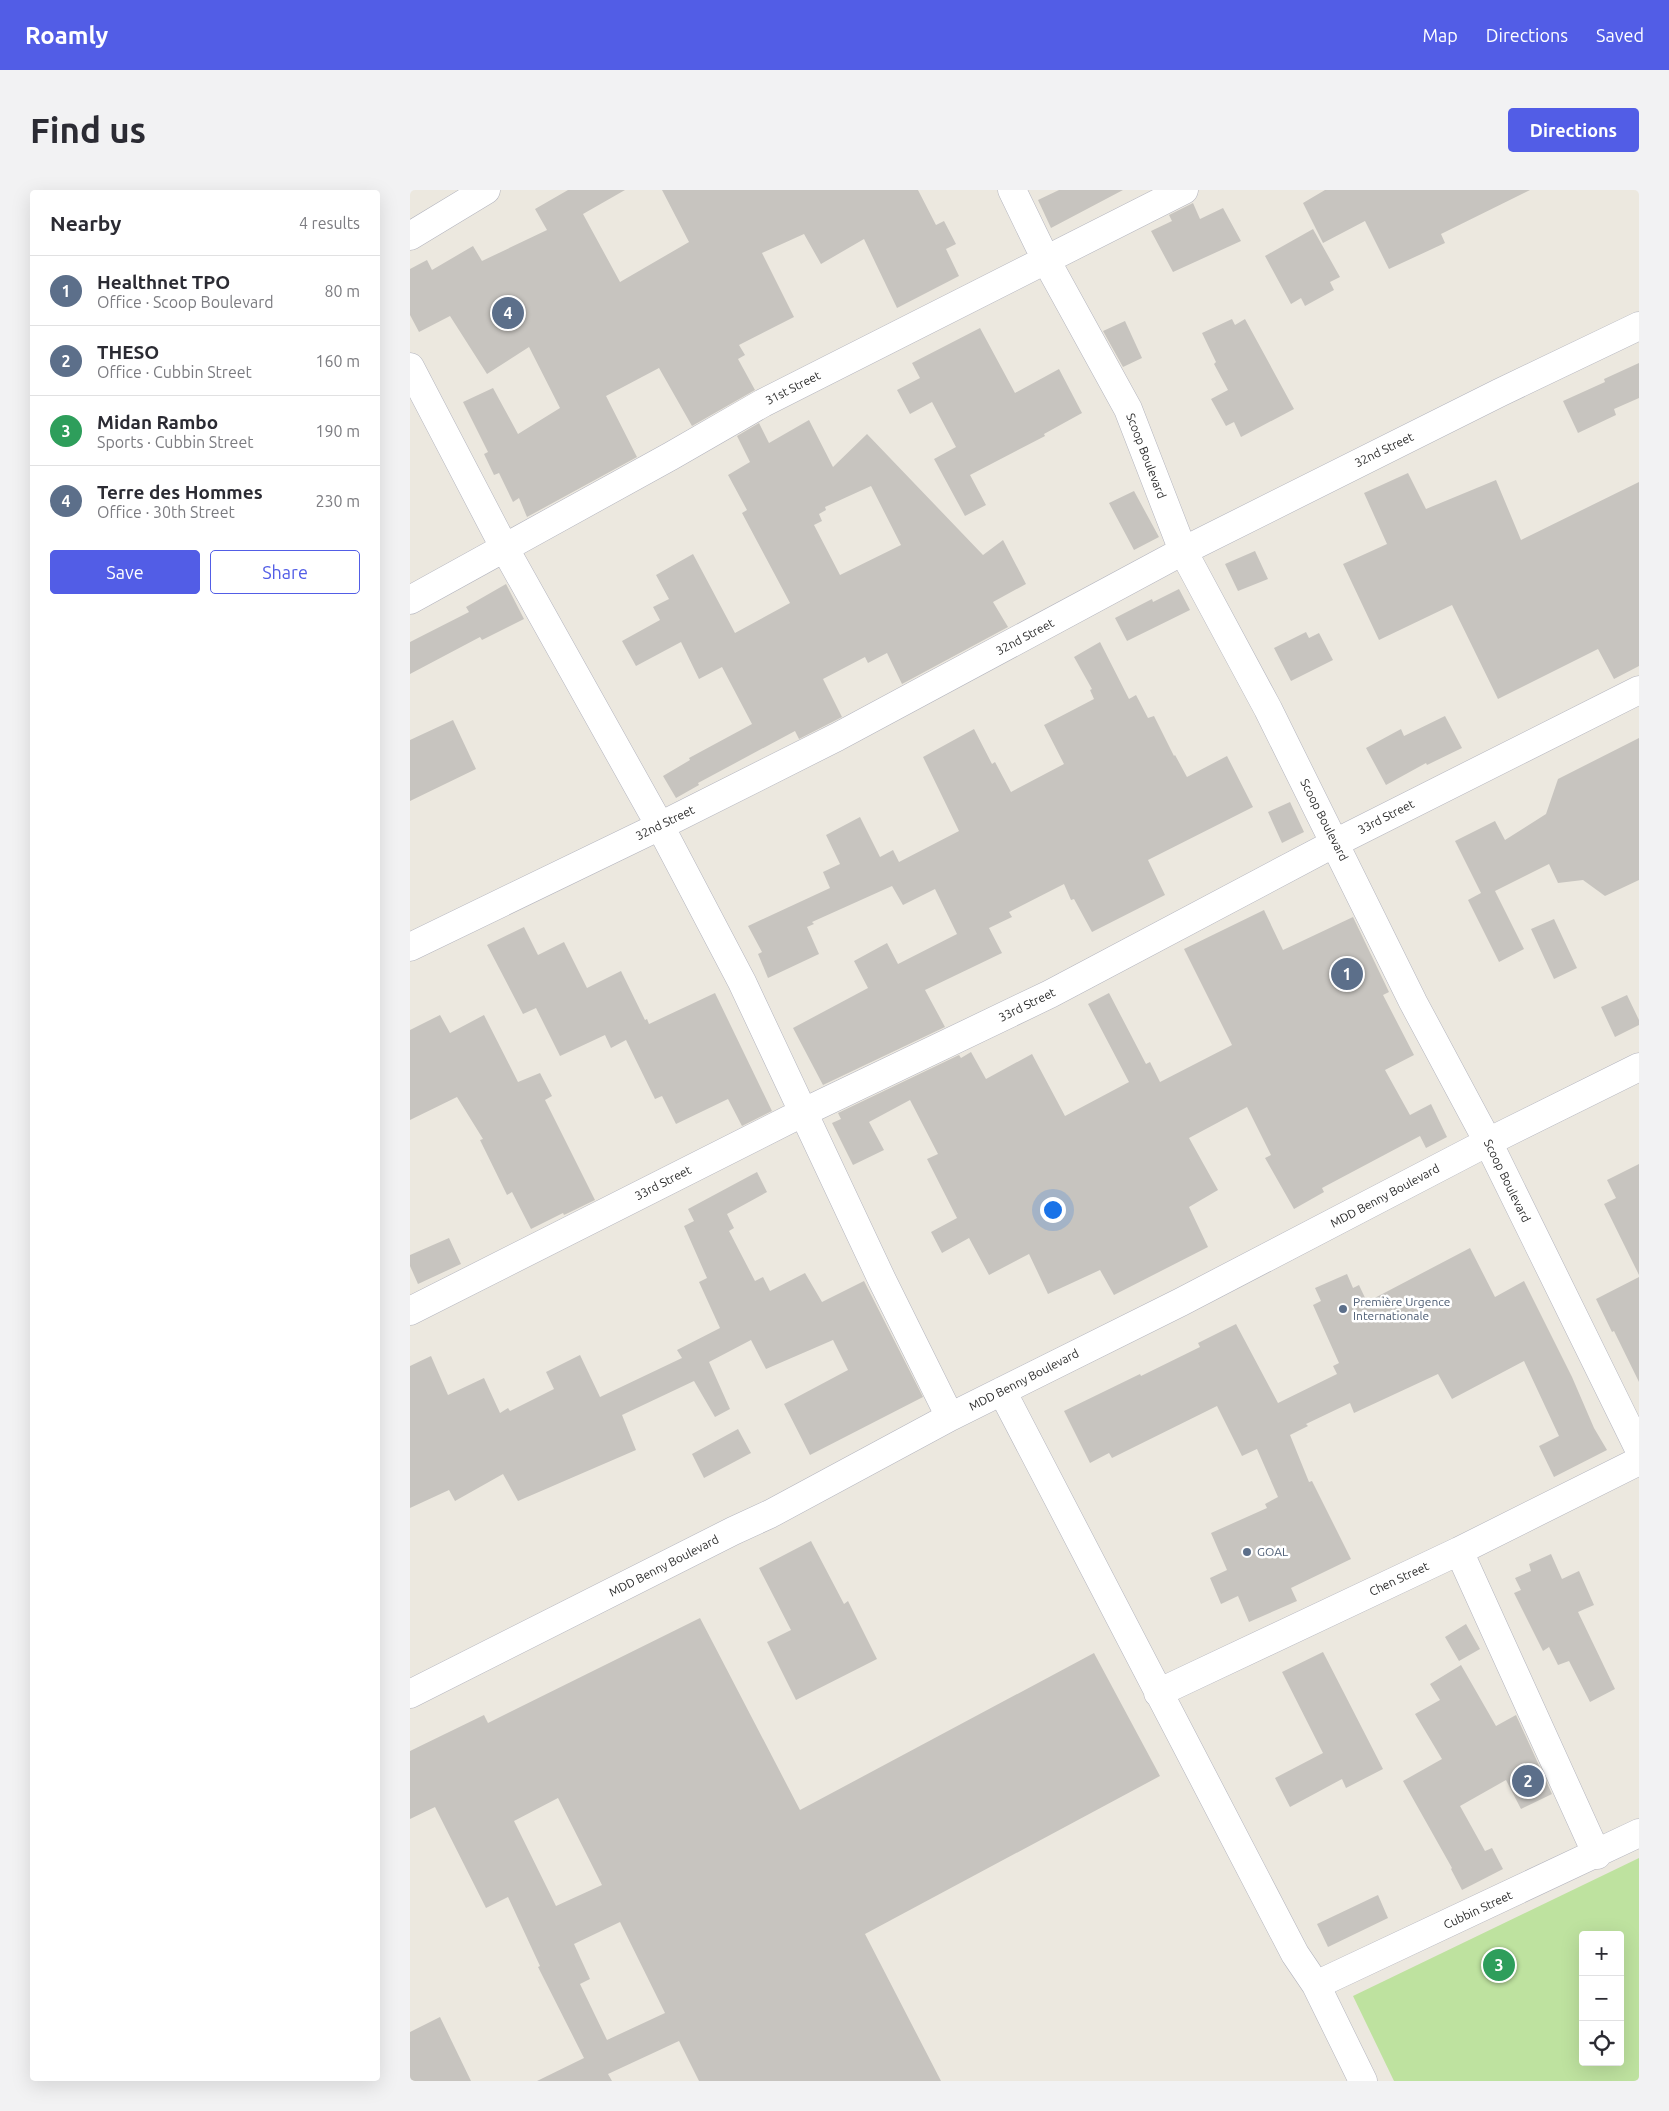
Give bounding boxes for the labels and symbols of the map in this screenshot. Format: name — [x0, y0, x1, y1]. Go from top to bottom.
pin: 4 — [492, 294, 524, 332]
street label: 31st Street — [763, 368, 823, 407]
street label: Scoop Boulevard — [1124, 411, 1169, 500]
street label: 32nd Street — [1352, 430, 1415, 469]
street label: 32nd Street — [994, 616, 1056, 657]
street label: Scoop Boulevard — [1298, 777, 1351, 863]
street label: 33rd Street — [1355, 797, 1416, 836]
street label: 32nd Street — [633, 803, 696, 842]
pin: 1 — [1331, 955, 1363, 993]
street label: 33rd Street — [996, 985, 1057, 1024]
street label: Scoop Boulevard — [1482, 1137, 1533, 1224]
street label: MDD Benny Boulevard — [1328, 1161, 1441, 1230]
street label: 33rd Street — [632, 1163, 693, 1202]
your location — [1040, 1197, 1066, 1223]
place label: Première Urgence Internationale — [1353, 1295, 1450, 1322]
marker: Première Urgence Internationale — [1337, 1303, 1349, 1315]
street label: MDD Benny Boulevard — [967, 1346, 1081, 1413]
street label: MDD Benny Boulevard — [607, 1532, 721, 1599]
place label: GOAL — [1257, 1545, 1288, 1558]
marker: GOAL — [1241, 1546, 1253, 1558]
street label: Chen Street — [1367, 1559, 1431, 1598]
pin: 2 — [1512, 1762, 1544, 1800]
street label: Cubbin Street — [1441, 1888, 1514, 1931]
pin: 3 — [1483, 1946, 1515, 1984]

